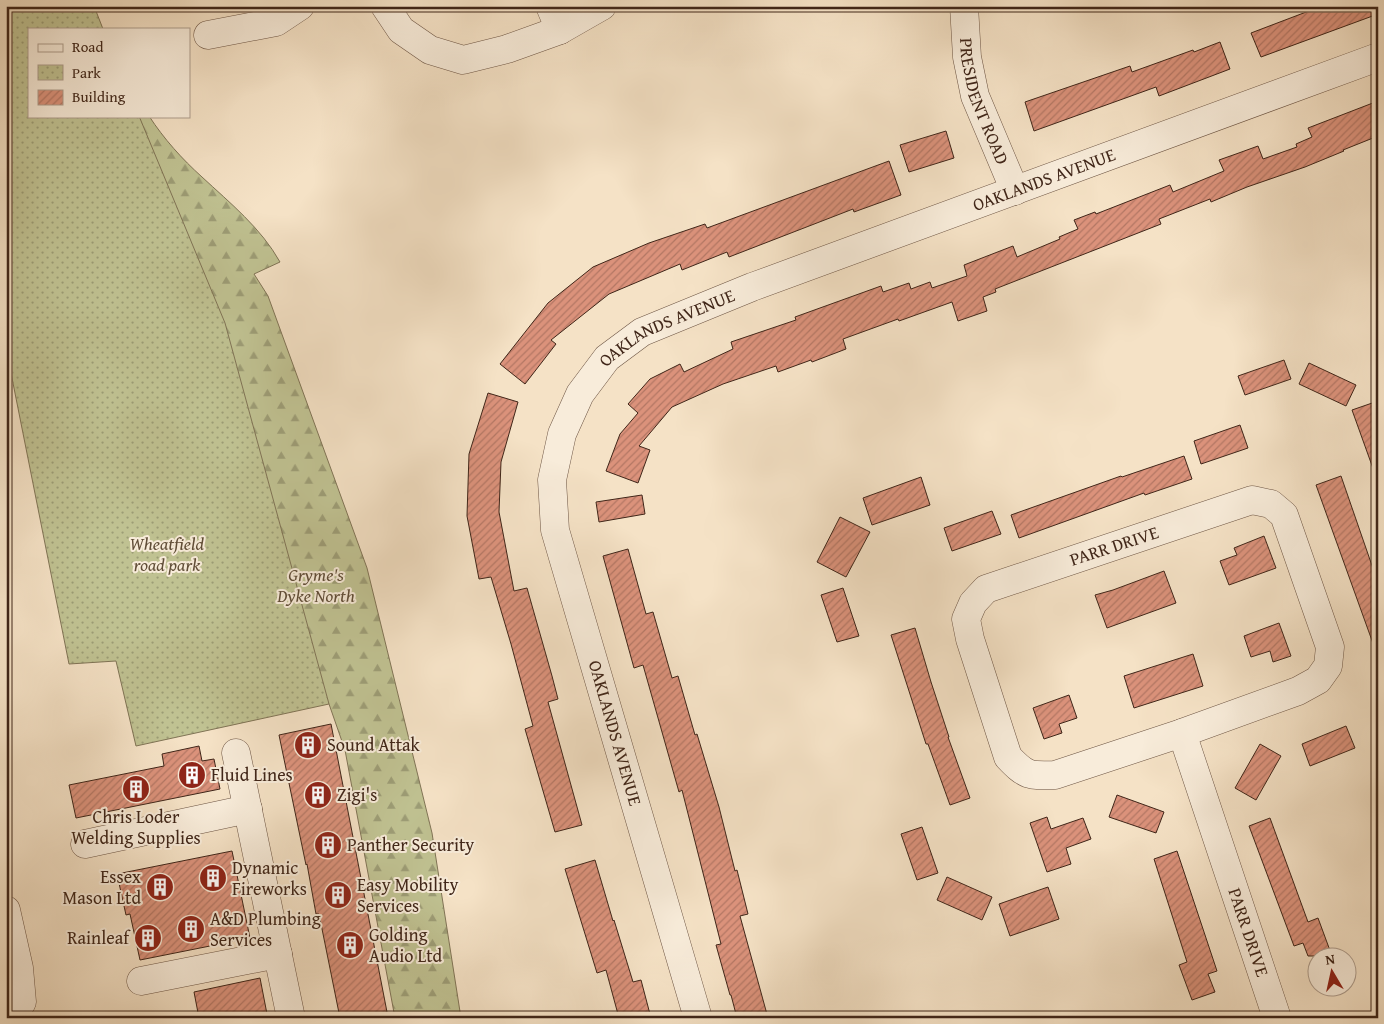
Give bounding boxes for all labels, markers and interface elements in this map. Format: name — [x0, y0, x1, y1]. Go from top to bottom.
legend — [28, 28, 190, 118]
text: Road — [72, 36, 103, 57]
street label: PRESIDENT ROAD — [953, 37, 1016, 169]
text: Park — [72, 62, 101, 83]
text: Building — [72, 86, 126, 107]
street label: OAKLANDS AVENUE — [969, 141, 1119, 218]
street label: OAKLANDS AVENUE — [591, 282, 739, 372]
street label: PARR DRIVE — [1066, 518, 1162, 573]
park label: Wheatfield road park — [130, 530, 205, 578]
park label: Gryme's Dyke North — [276, 561, 355, 609]
street label: OAKLANDS AVENUE — [582, 657, 649, 809]
building icon: Sound Attak — [293, 730, 323, 760]
place label: Sound Attak — [327, 731, 421, 758]
building icon: Fluid Lines — [177, 760, 207, 790]
place label: Fluid Lines — [211, 761, 293, 788]
building icon: Chris Loder Welding Supplies — [121, 774, 151, 804]
building icon: Zigi's — [303, 780, 333, 810]
place label: Zigi's — [337, 781, 377, 808]
place label: Chris Loder Welding Supplies — [71, 803, 201, 851]
building icon: Panther Security — [313, 830, 343, 860]
place label: Panther Security — [347, 831, 474, 858]
place label: Dynamic Fireworks — [232, 854, 307, 902]
place label: Essex Mason Ltd — [63, 863, 142, 911]
building icon: Dynamic Fireworks — [198, 863, 228, 893]
place label: Easy Mobility Services — [357, 871, 458, 919]
building icon: Essex Mason Ltd — [145, 872, 175, 902]
building icon: Easy Mobility Services — [323, 880, 353, 910]
street label: PARR DRIVE — [1222, 884, 1276, 980]
place label: A&D Plumbing Services — [210, 905, 321, 953]
building icon: A&D Plumbing Services — [176, 914, 206, 944]
place label: Golding Audio Ltd — [369, 921, 443, 969]
building icon: Rainleaf — [133, 923, 163, 953]
place label: Rainleaf — [67, 924, 131, 951]
building icon: Golding Audio Ltd — [335, 930, 365, 960]
north arrow — [1306, 946, 1356, 996]
text: N — [1324, 948, 1337, 970]

